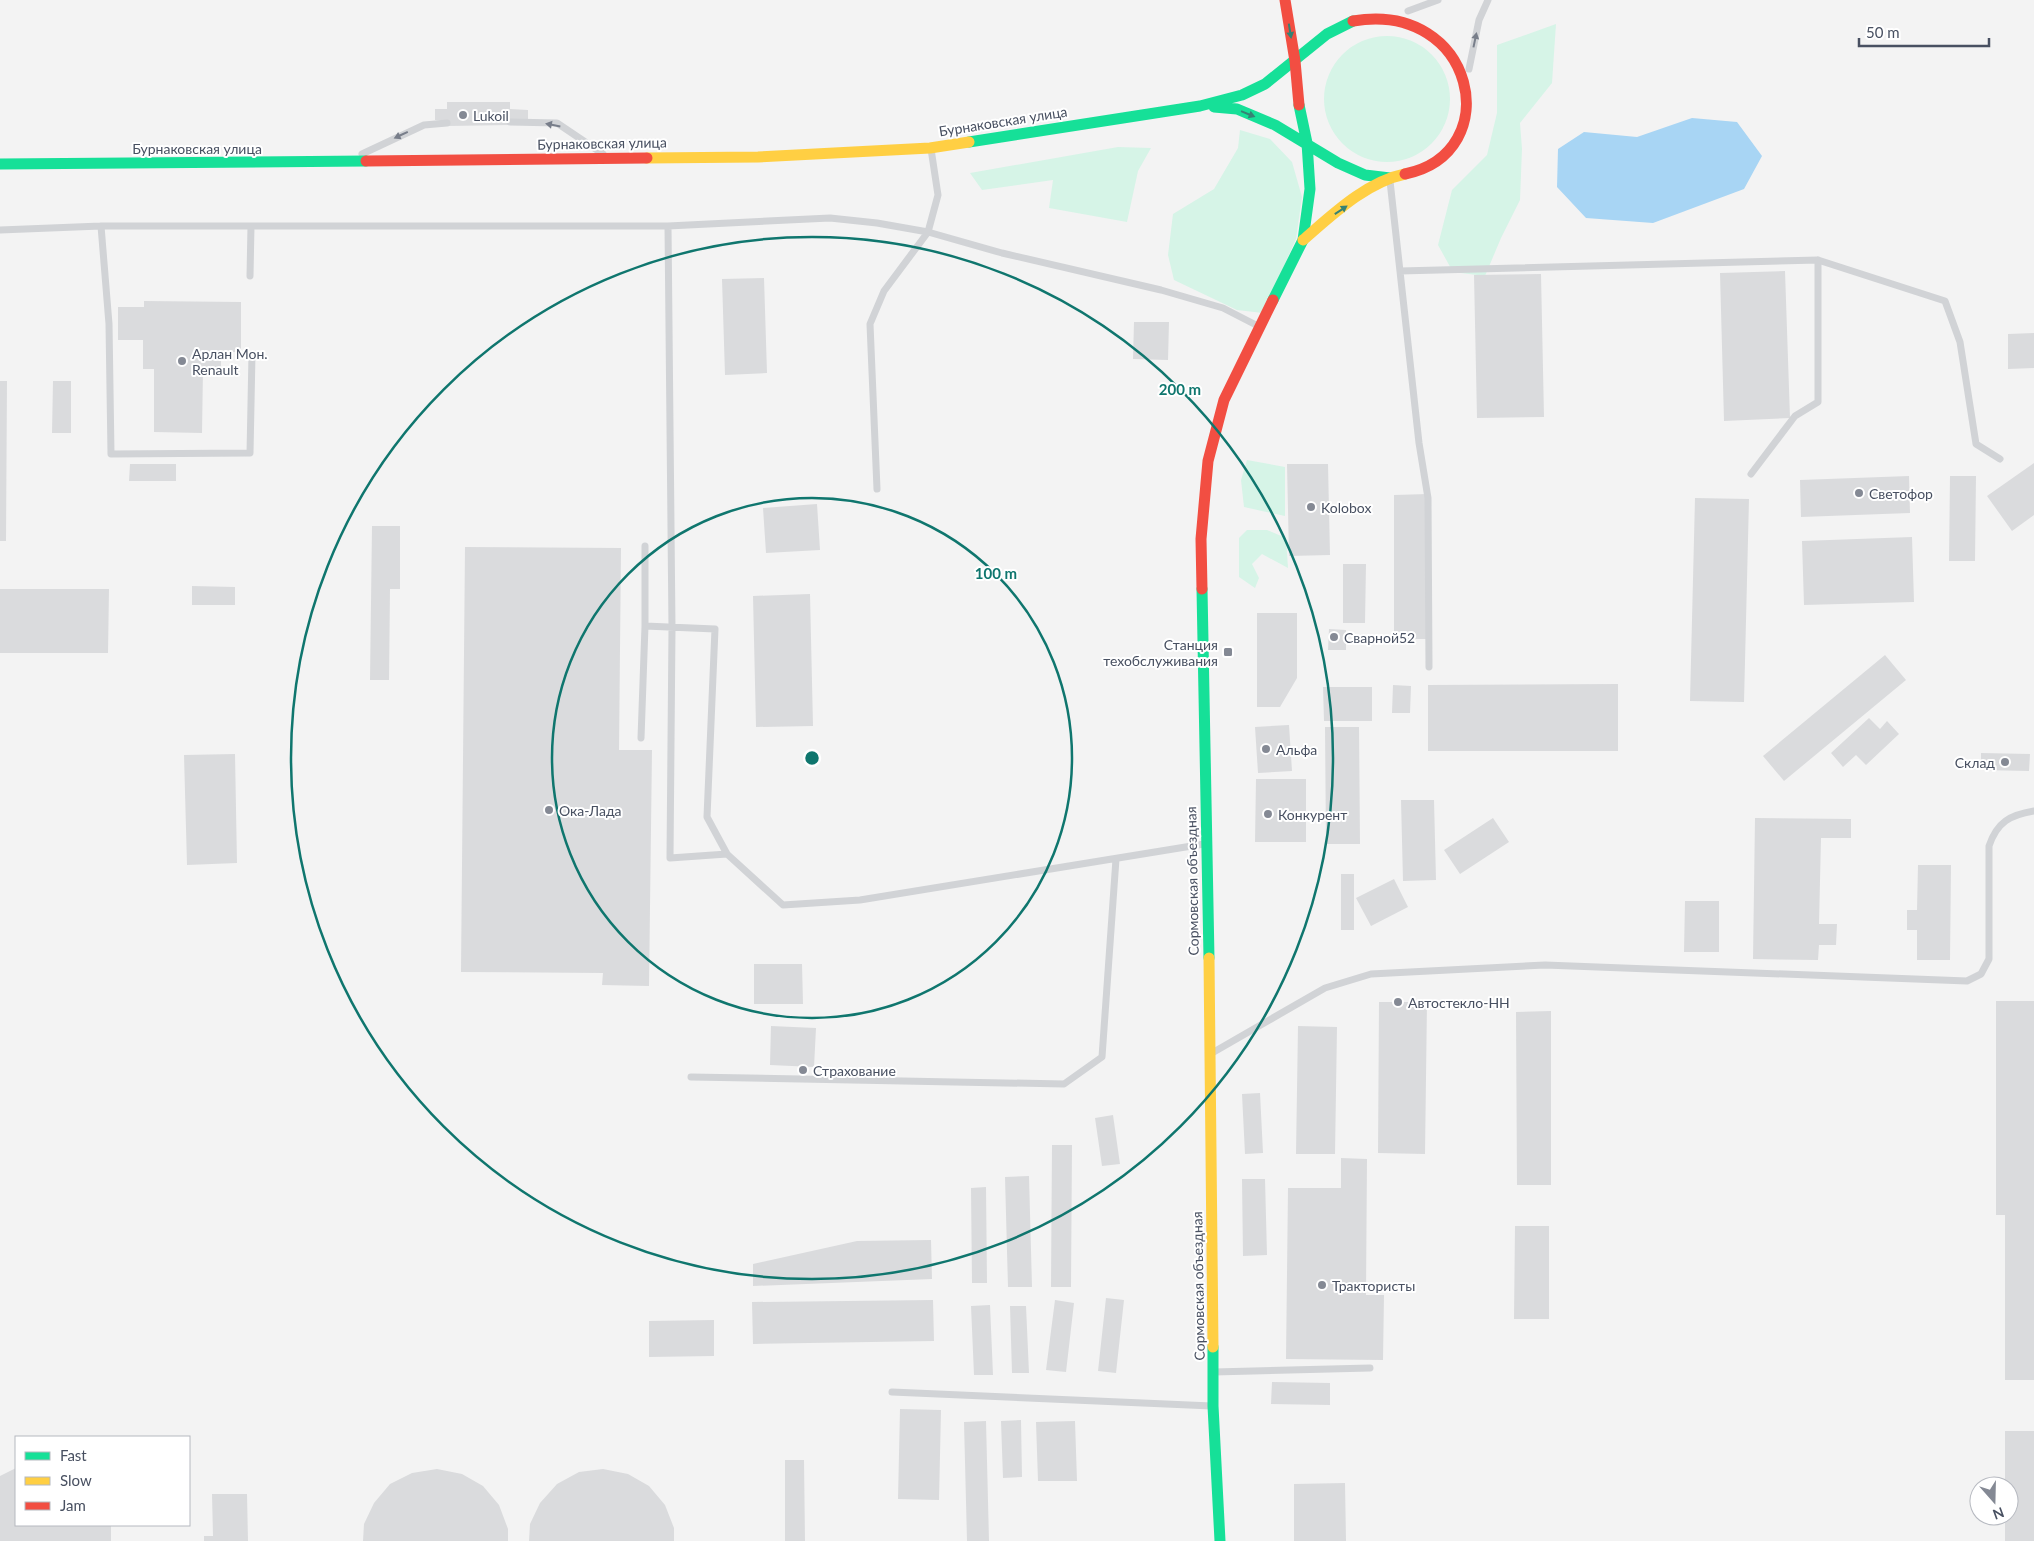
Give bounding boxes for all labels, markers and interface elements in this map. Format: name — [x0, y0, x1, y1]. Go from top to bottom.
scale bar — [1859, 15, 1989, 47]
one-way arrow — [1286, 23, 1294, 39]
text: 50 m — [1866, 23, 1900, 41]
one-way arrow — [1471, 33, 1479, 48]
street label: Бурнаковская улица — [938, 102, 1068, 140]
place label: Lukoil — [473, 107, 509, 124]
marker: Lukoil — [457, 109, 469, 121]
one-way arrow — [1241, 110, 1255, 118]
one-way arrow — [545, 120, 561, 128]
one-way arrow — [394, 131, 408, 139]
street label: Бурнаковская улица — [537, 133, 667, 153]
street label: Бурнаковская улица — [132, 140, 262, 157]
one-way arrow — [1334, 205, 1348, 215]
place label: Арлан Мон. Renault — [192, 345, 268, 378]
marker: Арлан Мон. Renault — [176, 355, 188, 367]
text: 200 m — [1159, 380, 1201, 398]
place label: Светофор — [1869, 485, 1933, 502]
marker: Светофор — [1853, 487, 1865, 499]
place label: Kolobox — [1321, 499, 1371, 516]
marker: Kolobox — [1305, 501, 1317, 513]
text: 100 m — [975, 564, 1017, 582]
place label: Сварной52 — [1344, 629, 1415, 646]
marker: Сварной52 — [1328, 631, 1340, 643]
place label: Станция техобслуживания — [1103, 636, 1218, 669]
marker: Станция техобслуживания — [1222, 646, 1234, 658]
place label: Альфа — [1276, 741, 1317, 758]
marker: Альфа — [1260, 743, 1272, 755]
centre of rings — [803, 749, 821, 767]
place label: Склад — [1955, 754, 1995, 771]
marker: Склад — [1999, 756, 2011, 768]
place label: Ока-Лада — [559, 802, 622, 819]
marker: Ока-Лада — [543, 804, 555, 816]
street label: Сормовская объездная — [1182, 806, 1202, 956]
place label: Конкурент — [1278, 806, 1347, 823]
marker: Конкурент — [1262, 808, 1274, 820]
place label: Автостекло-НН — [1408, 994, 1510, 1011]
marker: Автостекло-НН — [1392, 996, 1404, 1008]
place label: Страхование — [813, 1062, 896, 1079]
marker: Страхование — [797, 1064, 809, 1076]
street label: Сормовская объездная — [1188, 1211, 1208, 1361]
place label: Трактористы — [1332, 1277, 1415, 1294]
marker: Трактористы — [1316, 1279, 1328, 1291]
legend — [15, 1436, 190, 1526]
text: Fast — [60, 1446, 87, 1464]
text: Slow — [60, 1471, 92, 1489]
north arrow — [1969, 1476, 2019, 1526]
text: Jam — [60, 1496, 86, 1514]
text: N — [1991, 1504, 2007, 1524]

